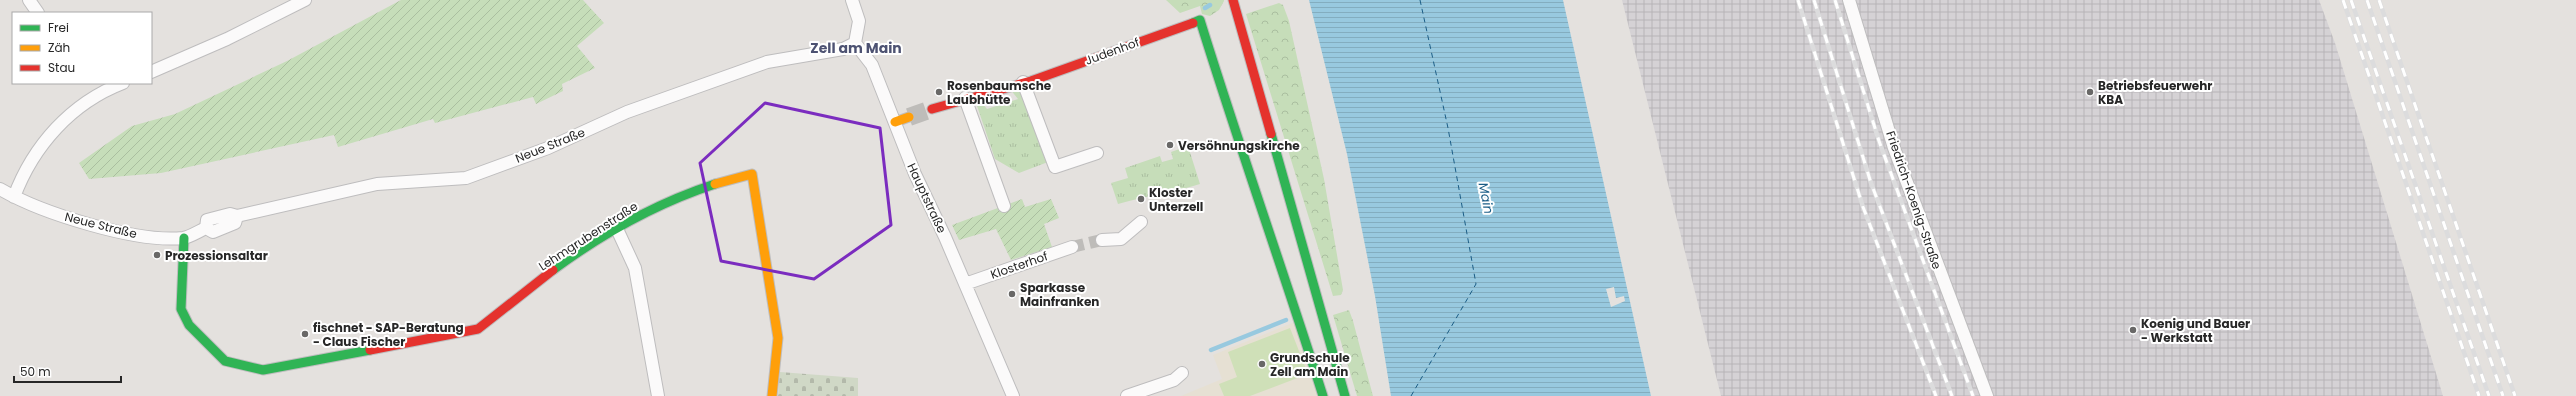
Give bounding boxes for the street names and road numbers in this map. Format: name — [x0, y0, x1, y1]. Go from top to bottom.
street label: Judenhof — [1083, 33, 1142, 69]
street label: Neue Straße — [513, 123, 587, 167]
street label: Friedrich-Koenig-Straße — [1882, 129, 1946, 271]
street label: Hauptstraße — [903, 160, 951, 236]
street label: Lehmgrubenstraße — [535, 198, 641, 274]
street label: Neue Straße — [63, 208, 139, 242]
street label: Klosterhof — [988, 247, 1050, 283]

